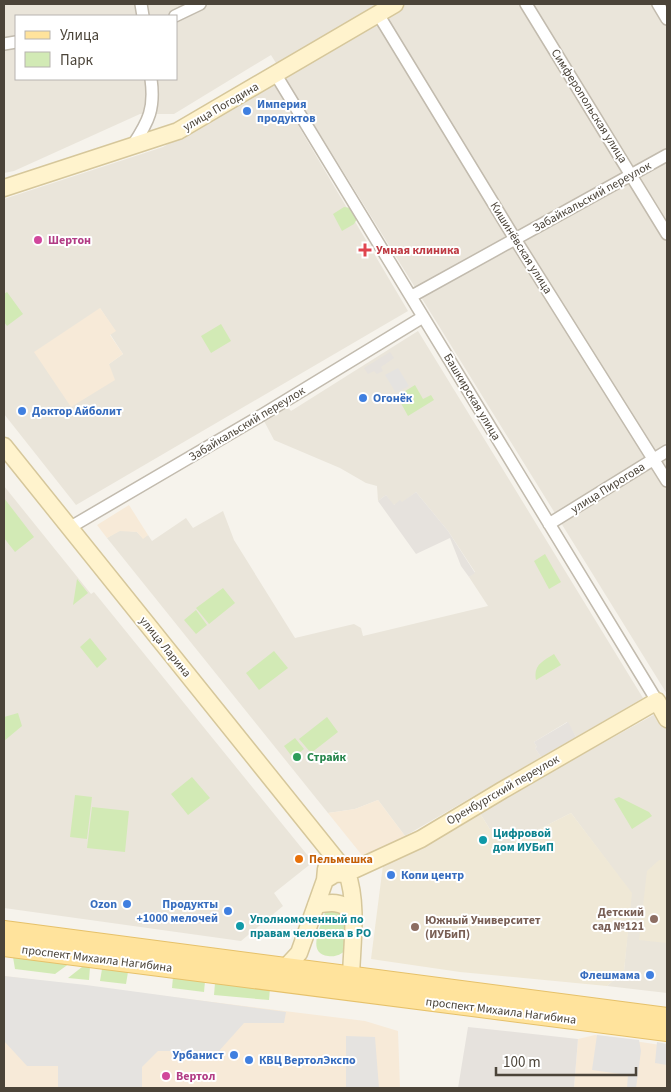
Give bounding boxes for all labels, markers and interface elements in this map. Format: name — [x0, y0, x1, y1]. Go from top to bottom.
legend — [15, 15, 178, 80]
text: Улица — [60, 25, 99, 46]
street label: Симферопольская улица — [547, 46, 631, 166]
text: Парк — [60, 50, 94, 71]
street label: улица Погодина — [180, 78, 262, 136]
place label: Империя продуктов — [257, 96, 316, 127]
marker: Империя продуктов — [241, 105, 253, 117]
street label: Забайкальский переулок — [530, 157, 654, 237]
street label: Кишинёвская улица — [486, 199, 556, 297]
place label: Шертон — [48, 232, 91, 249]
marker: Шертон — [32, 234, 44, 246]
place label: Умная клиника — [376, 242, 460, 259]
marker: Умная клиника — [358, 243, 372, 257]
street label: Башкирская улица — [439, 350, 505, 444]
street label: Забайкальский переулок — [186, 382, 308, 466]
place label: Огонёк — [373, 390, 413, 407]
marker: Огонёк — [357, 392, 369, 404]
place label: Доктор Айболит — [32, 403, 122, 420]
marker: Доктор Айболит — [16, 405, 28, 417]
street label: улица Пирогова — [568, 458, 648, 518]
street label: улица Ларина — [135, 613, 195, 681]
place label: Страйк — [307, 749, 347, 766]
marker: Страйк — [291, 751, 303, 763]
street label: Оренбургский переулок — [444, 751, 562, 829]
place label: Цифровой дом ИУБиП — [493, 825, 554, 856]
marker: Цифровой дом ИУБиП — [477, 834, 489, 846]
place label: Пельмешка — [309, 851, 373, 868]
marker: Пельмешка — [293, 853, 305, 865]
place label: Копи центр — [401, 867, 464, 884]
marker: Копи центр — [385, 869, 397, 881]
place label: Ozon — [90, 896, 117, 913]
place label: Продукты +1000 мелочей — [136, 896, 218, 927]
marker: Ozon — [121, 898, 133, 910]
place label: Детский сад №121 — [592, 904, 644, 935]
marker: Продукты +1000 мелочей — [222, 905, 234, 917]
place label: Уполномоченный по правам человека в РО — [250, 911, 371, 942]
place label: Южный Университет (ИУБиП) — [425, 912, 541, 943]
marker: Детский сад №121 — [648, 913, 660, 925]
marker: Уполномоченный по правам человека в РО — [234, 920, 246, 932]
marker: Южный Университет (ИУБиП) — [409, 921, 421, 933]
street label: проспект Михаила Нагибина — [21, 941, 173, 977]
place label: Флешмама — [580, 967, 640, 984]
marker: Флешмама — [644, 969, 656, 981]
street label: проспект Михаила Нагибина — [425, 993, 577, 1029]
scale bar — [496, 1044, 636, 1076]
place label: Урбанист — [173, 1047, 224, 1064]
marker: Урбанист — [228, 1049, 240, 1061]
place label: КВЦ ВертолЭкспо — [259, 1052, 356, 1069]
text: 100 m — [503, 1052, 541, 1073]
marker: КВЦ ВертолЭкспо — [243, 1054, 255, 1066]
place label: Вертол — [176, 1068, 215, 1085]
marker: Вертол — [160, 1070, 172, 1082]

